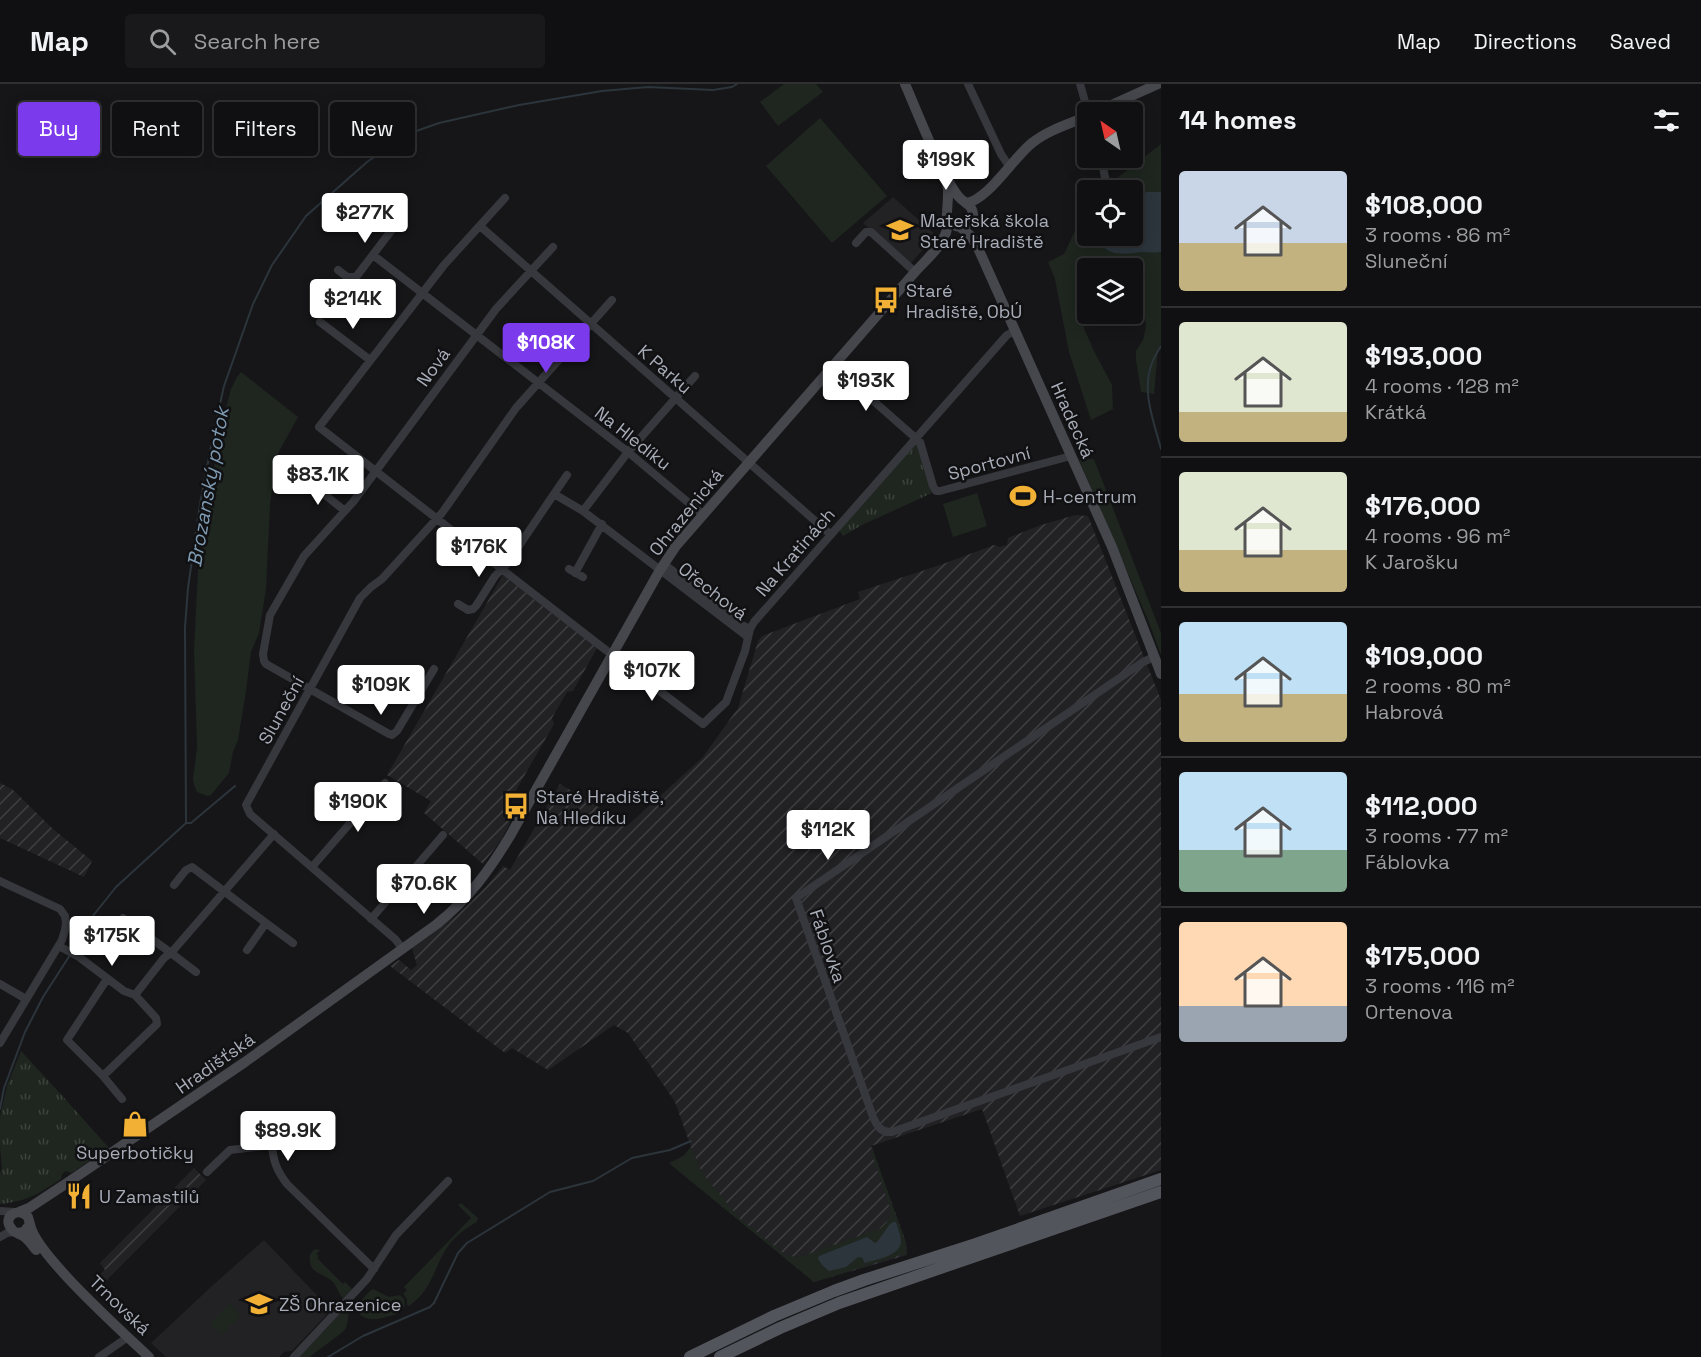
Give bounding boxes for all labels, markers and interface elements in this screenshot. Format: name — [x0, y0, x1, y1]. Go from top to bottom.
search box — [125, 14, 545, 68]
text: Map — [30, 23, 89, 59]
icon: search — [146, 25, 179, 58]
text: Search here — [194, 27, 321, 55]
text: Map — [1397, 28, 1441, 55]
text: Directions — [1474, 28, 1577, 55]
text: Saved — [1610, 28, 1671, 55]
chip: Buy — [18, 102, 100, 156]
chip: Rent — [112, 102, 202, 156]
chip: Filters — [214, 102, 318, 156]
chip: New — [330, 102, 415, 156]
north arrow — [1077, 102, 1143, 168]
map controls — [1077, 102, 1143, 324]
text: 14 homes — [1179, 103, 1297, 137]
icon: filters — [1650, 104, 1683, 137]
pin: $199K — [904, 140, 988, 191]
text: $199K — [917, 146, 975, 172]
button: locate — [1077, 180, 1143, 246]
text: $108,000 — [1365, 188, 1483, 222]
pin: $277K — [323, 193, 407, 244]
icon: home — [1227, 195, 1299, 267]
text: $277K — [336, 199, 394, 225]
place label: Mateřská škola Staré Hradiště — [920, 209, 1049, 253]
school or university icon: Mateřská škola Staré Hradiště — [885, 215, 915, 245]
text: 3 rooms · 86 m² — [1365, 222, 1510, 248]
text: Sluneční — [1365, 248, 1448, 274]
button: layers — [1077, 258, 1143, 324]
pin: $214K — [311, 279, 395, 330]
place label: Staré Hradiště, ObÚ — [906, 279, 1022, 323]
text: $214K — [324, 285, 382, 311]
bus stop icon: Staré Hradiště, ObÚ — [871, 285, 901, 315]
pin: $108K — [504, 323, 588, 374]
text: $108K — [517, 329, 575, 355]
street label: K Parku — [633, 339, 697, 399]
text: $193,000 — [1365, 339, 1482, 373]
street label: Nová — [411, 343, 455, 391]
icon: home — [1227, 346, 1299, 418]
pin: $193K — [824, 361, 908, 412]
text: $193K — [837, 367, 895, 393]
text: 4 rooms · 128 m² — [1365, 373, 1519, 399]
street label: Hradecká — [1046, 378, 1100, 462]
text: Krátká — [1365, 399, 1427, 425]
street label: Na Hledíku — [590, 401, 676, 475]
water label: Brozanský potok — [181, 403, 235, 569]
street label: Sportovní — [945, 441, 1033, 485]
pin: $83.1K — [269, 455, 367, 506]
text: $83.1K — [287, 461, 349, 487]
street label: Ohrazenická — [644, 464, 728, 560]
sports icon: H-centrum — [1008, 481, 1038, 511]
place label: H-centrum — [1043, 485, 1137, 508]
text: $176,000 — [1365, 489, 1481, 523]
icon: home — [1227, 496, 1299, 568]
street label: Na Kratinách — [750, 503, 840, 601]
text: 4 rooms · 96 m² — [1365, 523, 1510, 549]
pin: $176K — [437, 527, 521, 578]
text: $176K — [450, 533, 508, 559]
text: K Jarošku — [1365, 549, 1458, 575]
street label: Ořechová — [674, 557, 752, 625]
text: $109,000 — [1365, 639, 1483, 673]
icon: home — [1227, 646, 1299, 718]
pin: $107K — [610, 651, 694, 702]
text: $107K — [623, 657, 681, 683]
pin: $109K — [339, 665, 423, 716]
street label: Sluneční — [253, 671, 309, 748]
text: $109K — [352, 671, 411, 697]
text: 2 rooms · 80 m² — [1365, 673, 1511, 699]
text: Habrová — [1365, 699, 1444, 725]
pin: $190K — [316, 782, 400, 833]
place label: Staré Hradiště, Na Hledíku — [536, 785, 664, 829]
text: $190K — [329, 788, 388, 814]
text: $112,000 — [1365, 789, 1478, 823]
bus stop icon: Staré Hradiště, Na Hledíku — [501, 791, 531, 821]
icon: home — [1227, 796, 1299, 868]
pin: $112K — [786, 810, 870, 861]
text: $112K — [801, 816, 855, 842]
text: 3 rooms · 77 m² — [1365, 823, 1508, 849]
text: Fáblovka — [1365, 849, 1450, 875]
pin: $70.6K — [375, 864, 473, 915]
text: $70.6K — [391, 870, 457, 896]
street label: Fáblovka — [805, 906, 851, 986]
pin: $175K — [70, 916, 154, 967]
text: $175K — [84, 922, 140, 948]
text: $175,000 — [1365, 939, 1480, 973]
icon: home — [1227, 946, 1299, 1018]
text: 3 rooms · 116 m² — [1365, 973, 1515, 999]
text: Ortenova — [1365, 999, 1453, 1025]
street label: Hradišťská — [171, 1027, 259, 1099]
shop icon: Superbotičky — [120, 1109, 150, 1139]
pin: $89.9K — [239, 1111, 337, 1162]
text: $89.9K — [254, 1117, 322, 1143]
place label: Superbotičky — [76, 1141, 194, 1164]
restaurant icon: U Zamastilů — [64, 1181, 94, 1211]
place label: U Zamastilů — [99, 1185, 200, 1208]
street label: Trnovská — [84, 1270, 156, 1340]
school or university icon: ZŠ Ohrazenice — [244, 1289, 274, 1319]
place label: ZŠ Ohrazenice — [279, 1293, 401, 1316]

